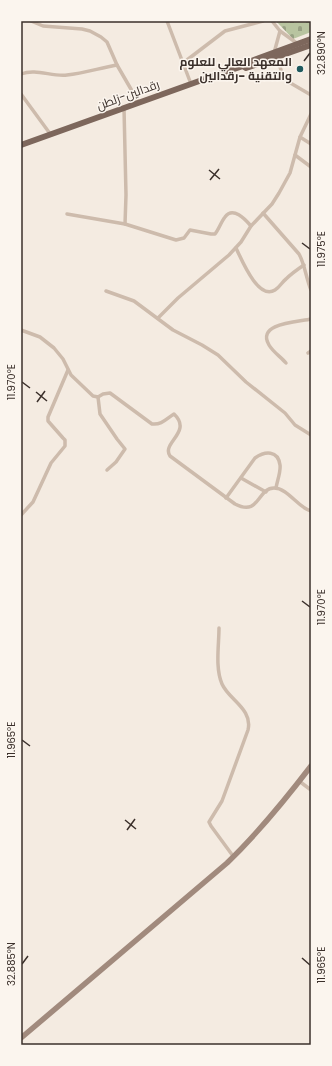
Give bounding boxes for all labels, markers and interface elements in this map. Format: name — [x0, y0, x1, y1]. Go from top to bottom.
text: 32.890°N — [314, 31, 329, 75]
place label: المعهد العالي للعلوم والتقنية -رقدالين — [180, 53, 292, 84]
marker: المعهد العالي للعلوم والتقنية -رقدالين — [295, 64, 305, 74]
street label: رقدالين-زلطن — [94, 75, 162, 114]
text: 11.975°E — [314, 231, 329, 267]
text: 11.970°E — [4, 364, 19, 400]
text: 11.970°E — [314, 589, 329, 625]
text: 11.965°E — [4, 722, 19, 758]
text: 32.885°N — [4, 942, 19, 986]
text: 11.965°E — [314, 947, 329, 983]

